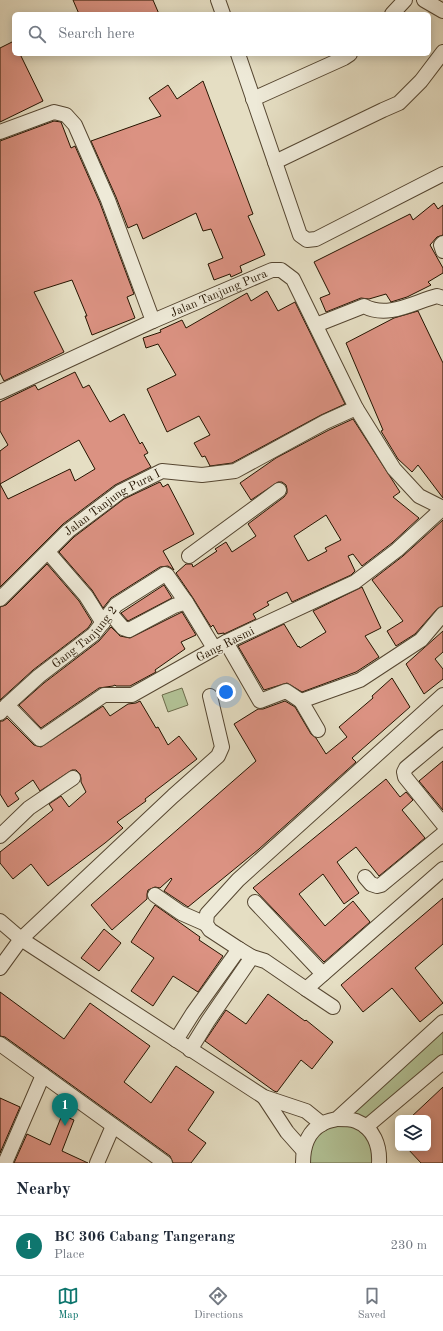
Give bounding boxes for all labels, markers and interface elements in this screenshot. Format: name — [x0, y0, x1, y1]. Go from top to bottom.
search box — [12, 12, 431, 56]
icon: search — [26, 23, 48, 45]
text: Search here — [58, 27, 135, 42]
street label: Jalan Tanjung Pura — [169, 268, 269, 320]
street label: Jalan Tanjung Pura I — [62, 468, 163, 539]
street label: Gang Tanjung 2 — [50, 604, 120, 671]
street label: Gang Rasmi — [194, 625, 256, 665]
your location — [216, 682, 236, 702]
pin: 1 — [52, 1093, 78, 1126]
map controls — [395, 1115, 431, 1151]
button: layers — [395, 1115, 431, 1151]
text: Nearby — [16, 1181, 71, 1198]
text: BC 306 Cabang Tangerang — [54, 1230, 235, 1245]
text: 1 — [25, 1239, 33, 1252]
text: 230 m — [390, 1239, 427, 1252]
text: Place — [54, 1248, 84, 1261]
tab: Map — [57, 1285, 79, 1323]
tab: Directions — [194, 1285, 243, 1323]
tab: Saved — [358, 1285, 386, 1323]

